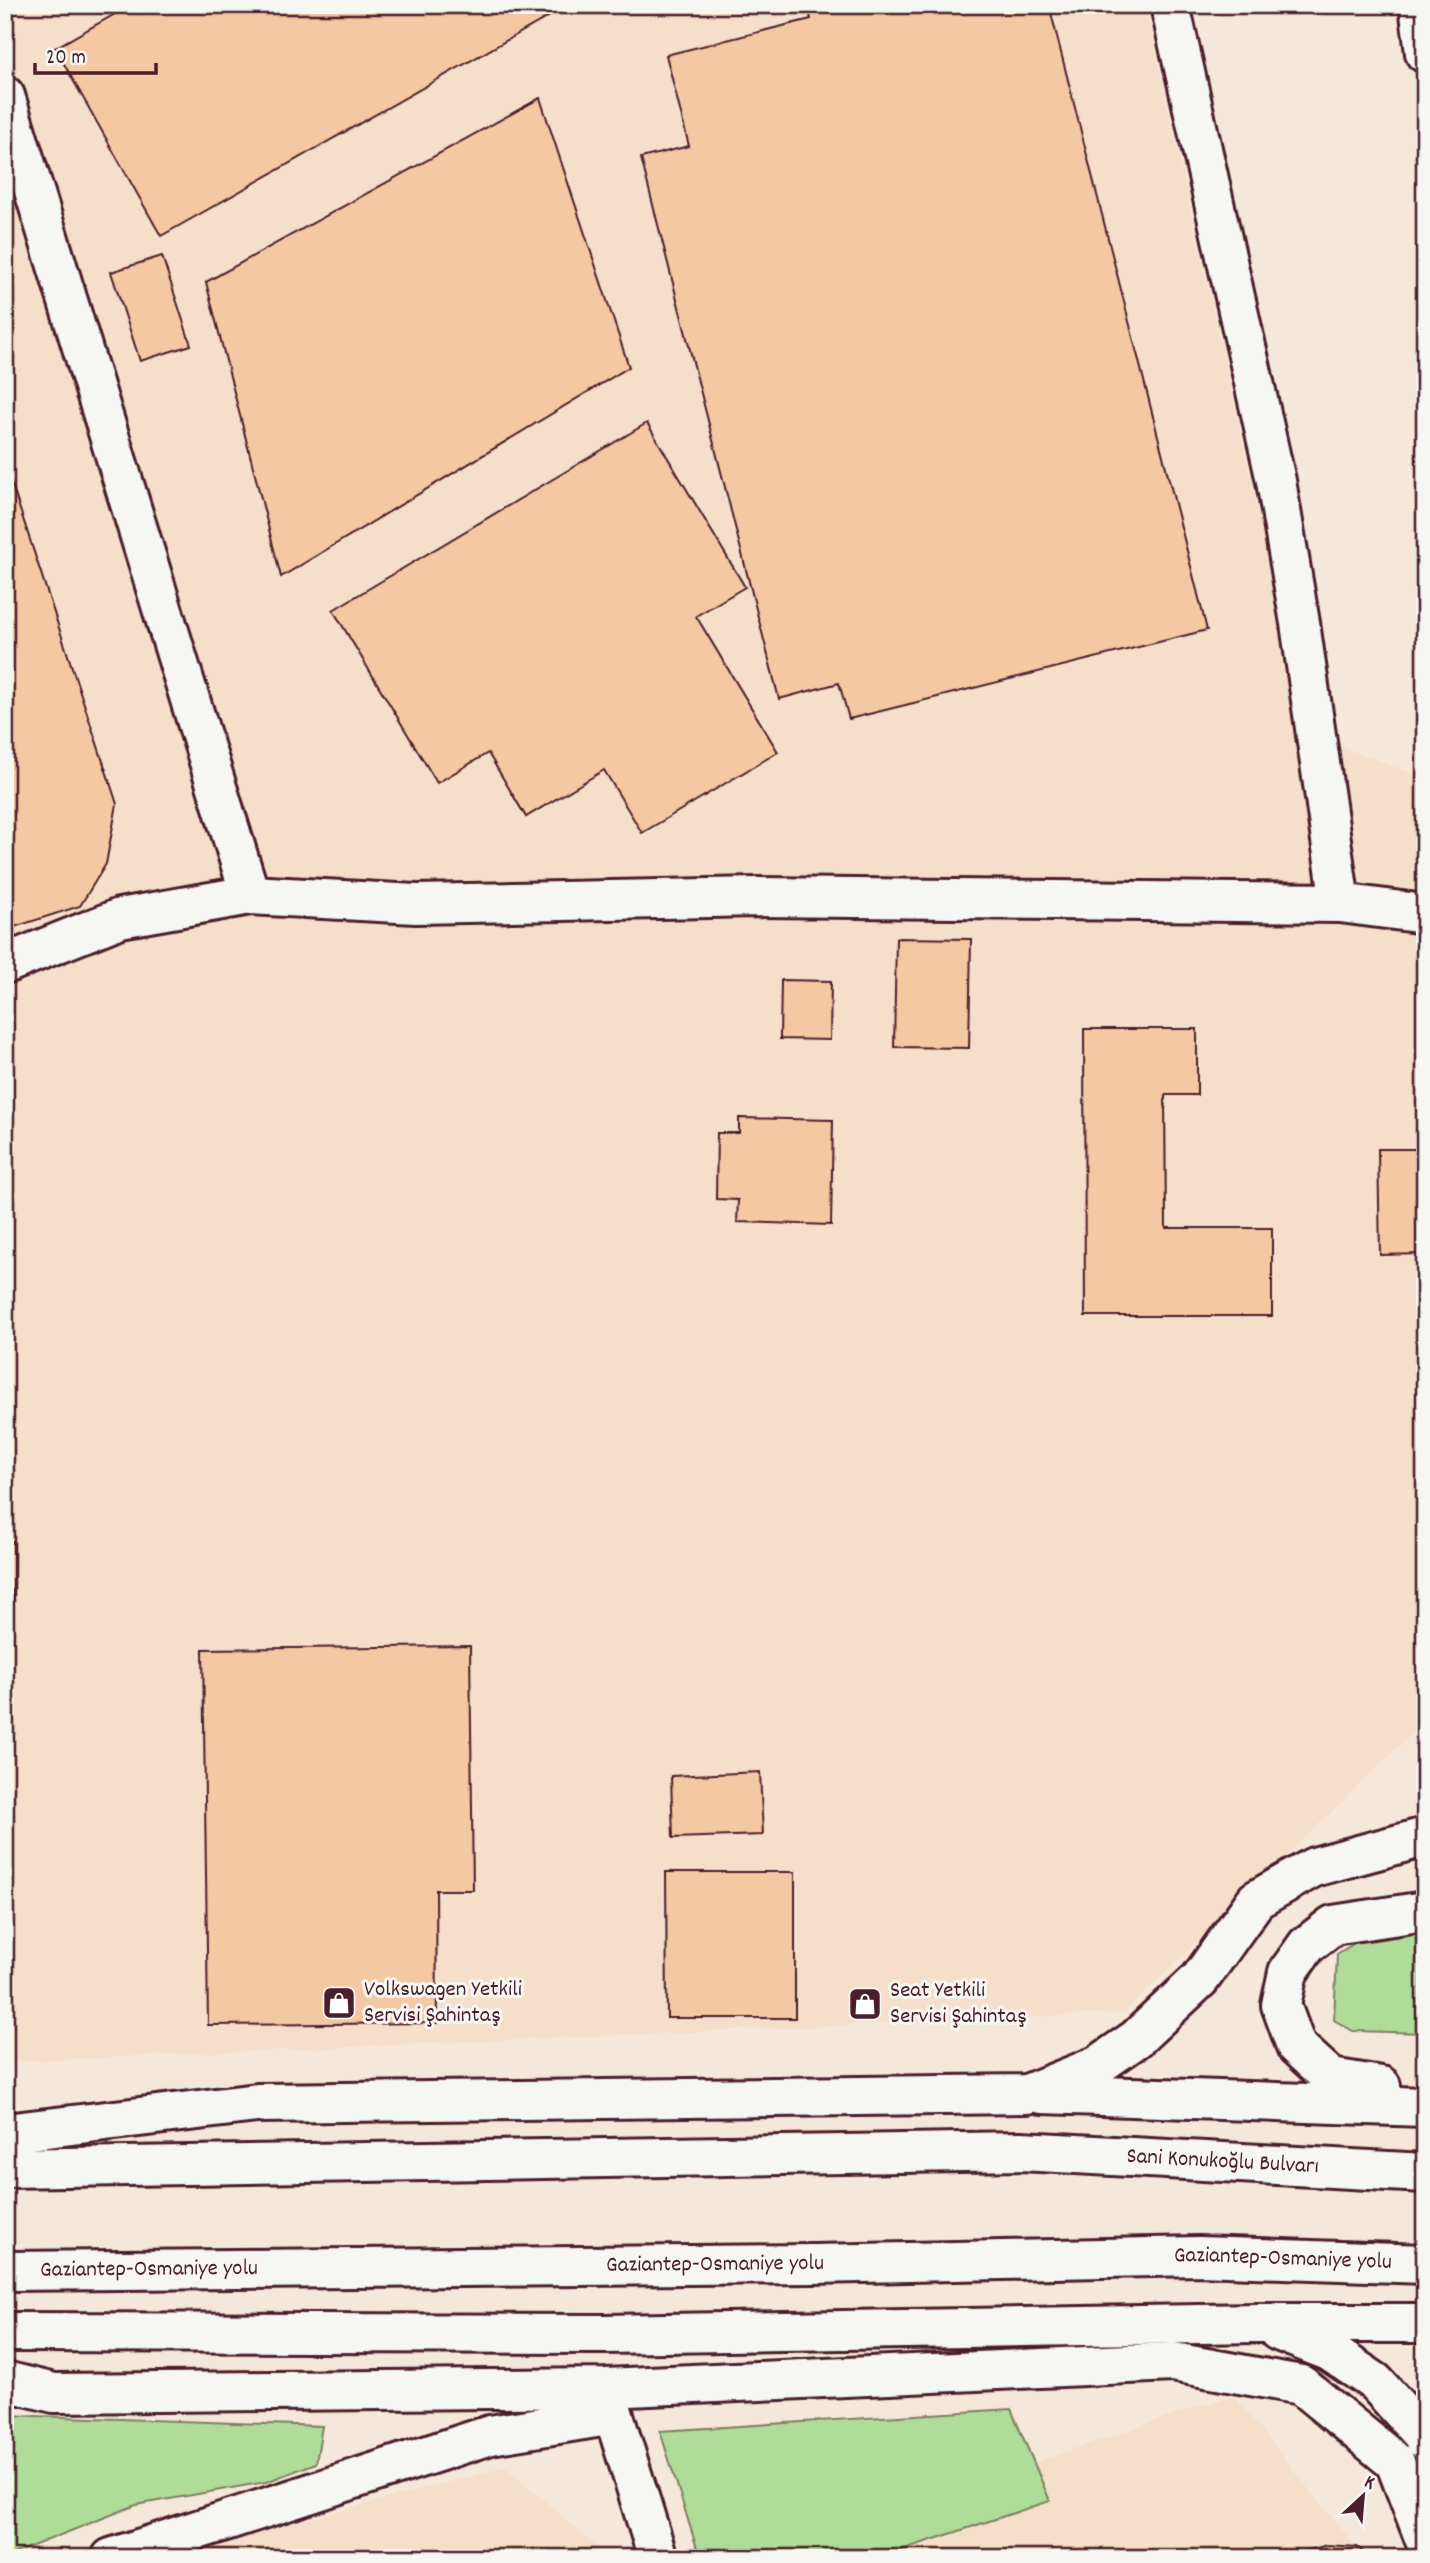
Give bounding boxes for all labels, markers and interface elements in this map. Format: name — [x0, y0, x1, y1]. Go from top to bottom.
scale bar — [35, 32, 156, 76]
text: 20 m — [46, 44, 86, 74]
place label: Volkswagen Yetkili Servisi Şahintaş — [364, 1974, 522, 2033]
place label: Seat Yetkili Servisi Şahintaş — [890, 1975, 1027, 2034]
shop icon: Volkswagen Yetkili Servisi Şahintaş — [320, 1984, 358, 2022]
shop icon: Seat Yetkili Servisi Şahintaş — [846, 1985, 884, 2023]
street label: Sani Konukoğlu Bulvarı — [1126, 2140, 1320, 2184]
street label: Gaziantep-Osmaniye yolu — [1174, 2239, 1392, 2279]
street label: Gaziantep-Osmaniye yolu — [606, 2247, 824, 2282]
street label: Gaziantep-Osmaniye yolu — [40, 2252, 258, 2287]
north arrow — [1328, 2462, 1398, 2532]
text: K — [1359, 2470, 1379, 2498]

